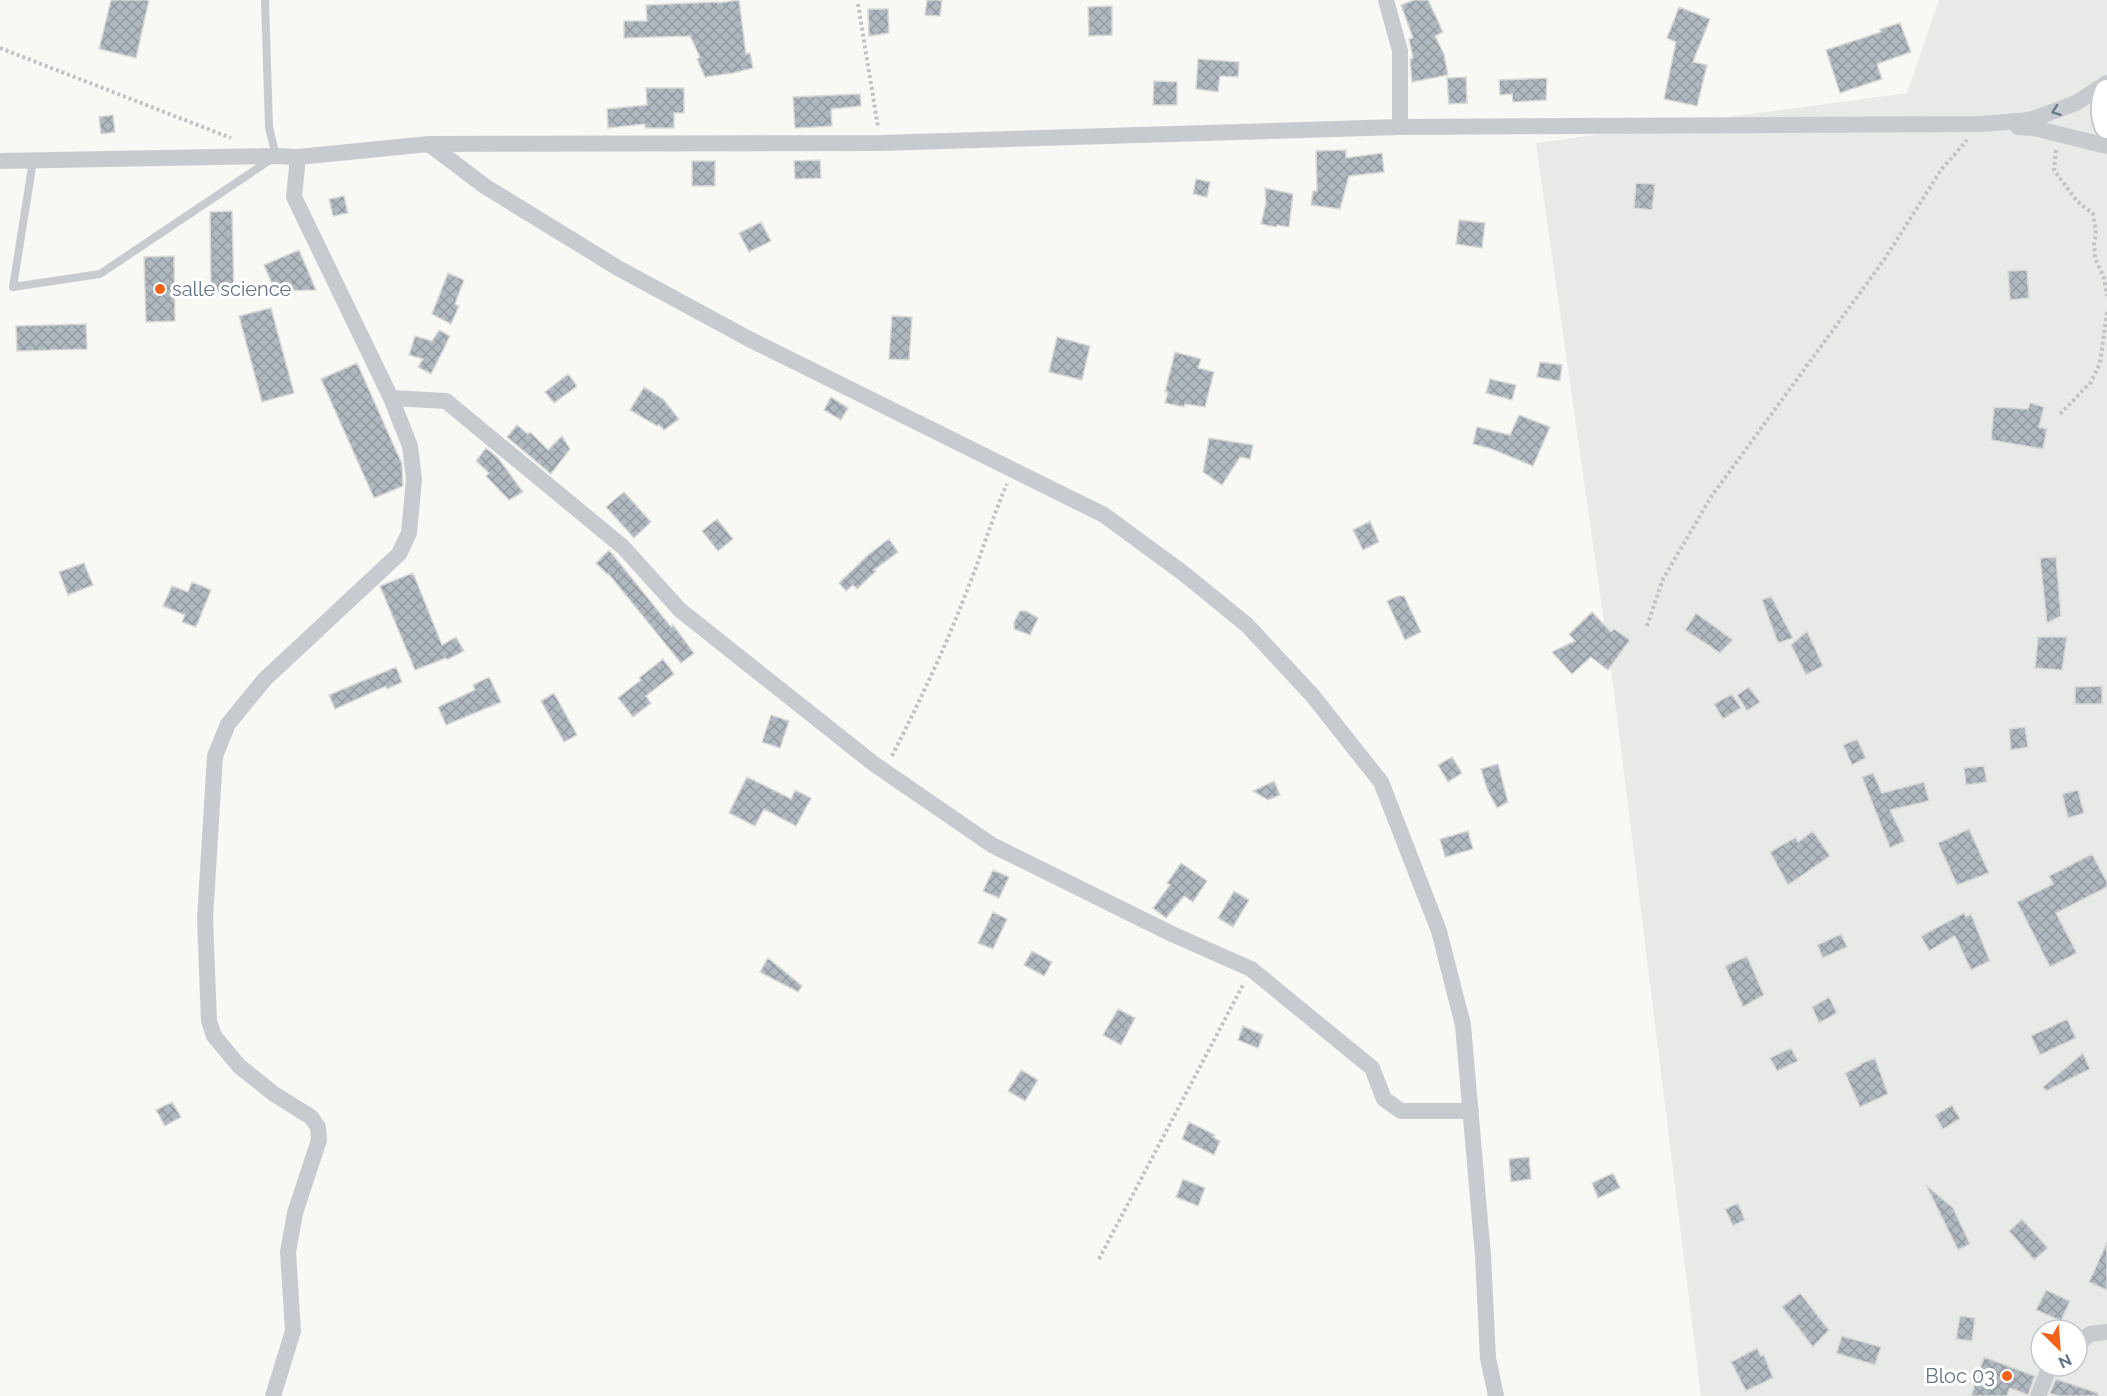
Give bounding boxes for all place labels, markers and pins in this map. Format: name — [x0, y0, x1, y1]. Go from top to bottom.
place label: salle science — [172, 277, 292, 301]
marker: salle science — [153, 282, 167, 296]
place label: Bloc 03 — [1925, 1364, 1995, 1388]
marker: Bloc 03 — [2000, 1369, 2014, 1383]

